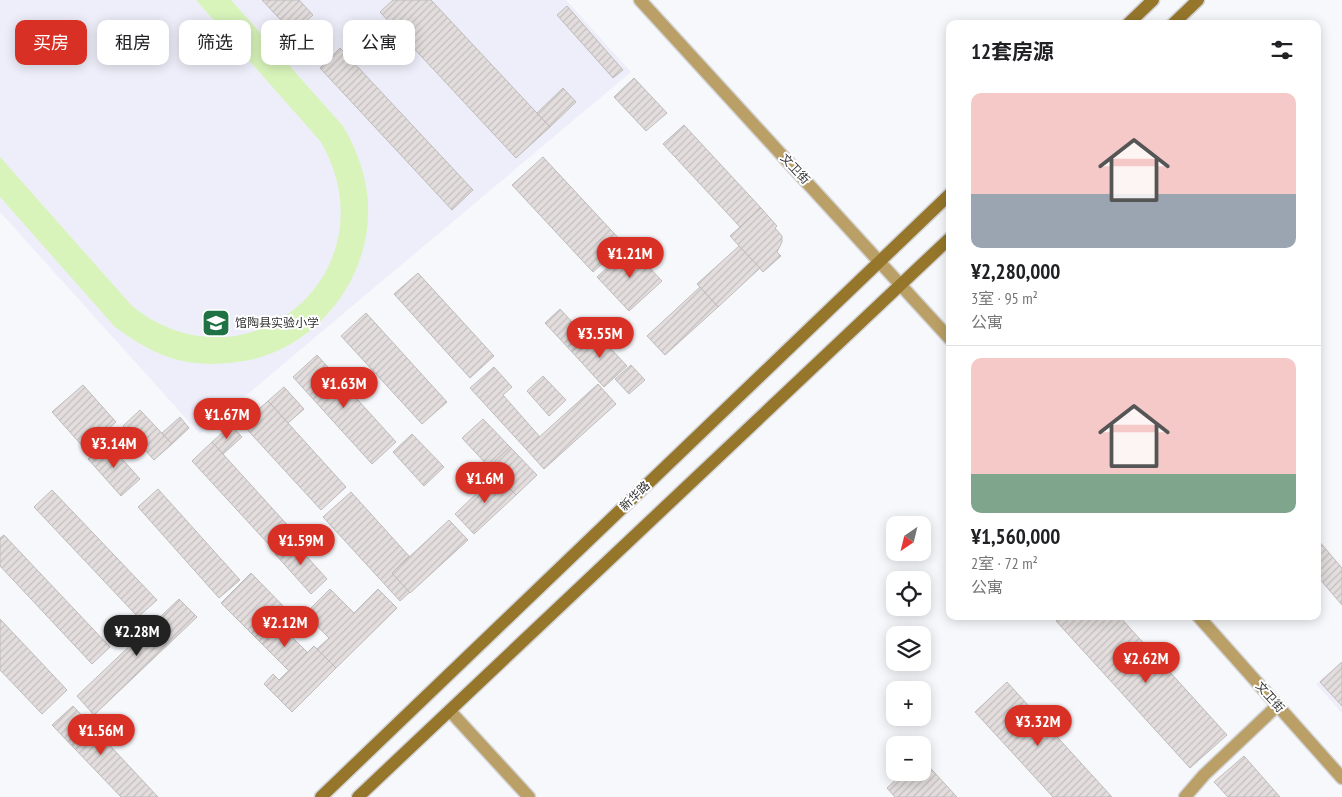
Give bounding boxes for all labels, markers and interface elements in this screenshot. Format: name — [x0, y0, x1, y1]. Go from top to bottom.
chip: 买房 — [15, 20, 87, 65]
chip: 租房 — [97, 20, 169, 65]
chip: 筛选 — [179, 20, 251, 65]
chip: 新上 — [261, 20, 333, 65]
chip: 公寓 — [343, 20, 415, 65]
icon: filters — [1268, 36, 1296, 64]
text: 12套房源 — [971, 38, 1054, 65]
icon: home — [1089, 125, 1179, 215]
street label: 文卫街 — [778, 150, 813, 187]
pin: ¥1.21M — [589, 236, 671, 279]
text: ¥1.21M — [608, 243, 652, 263]
text: ¥2,280,000 — [971, 258, 1060, 285]
text: 3室 · 95 m² — [971, 288, 1038, 308]
school or university icon: 馆陶县实验小学 — [201, 308, 231, 338]
text: 公寓 — [971, 312, 1003, 332]
place label: 馆陶县实验小学 — [235, 315, 319, 330]
pin: ¥3.55M — [559, 316, 641, 359]
text: ¥3.55M — [578, 323, 622, 343]
pin: ¥1.63M — [303, 366, 385, 409]
text: ¥1.63M — [322, 373, 366, 393]
icon: home — [1089, 391, 1179, 481]
pin: ¥1.67M — [186, 398, 268, 440]
text: ¥1.67M — [205, 404, 249, 424]
pin: ¥3.14M — [73, 426, 155, 469]
text: ¥3.14M — [92, 433, 136, 453]
pin: ¥1.6M — [450, 462, 520, 504]
text: ¥1.6M — [467, 468, 503, 488]
street label: 新华路 — [616, 478, 653, 514]
north arrow — [886, 516, 931, 561]
map controls — [886, 516, 931, 781]
text: ¥1,560,000 — [971, 523, 1060, 550]
pin: ¥1.59M — [260, 524, 342, 566]
text: ¥1.59M — [279, 530, 323, 550]
text: 2室 · 72 m² — [971, 553, 1038, 573]
button: locate — [886, 571, 931, 616]
text: 公寓 — [971, 577, 1003, 597]
pin: ¥2.12M — [244, 606, 326, 648]
text: ¥2.12M — [263, 612, 307, 632]
pin: ¥2.28M — [96, 614, 178, 657]
text: ¥2.28M — [115, 621, 159, 641]
button: layers — [886, 626, 931, 671]
pin: ¥2.62M — [1105, 642, 1187, 684]
text: ¥2.62M — [1124, 648, 1168, 668]
street label: 文卫街 — [1253, 678, 1288, 715]
button: + — [886, 681, 931, 726]
pin: ¥3.32M — [997, 704, 1079, 747]
text: ¥3.32M — [1016, 711, 1060, 731]
pin: ¥1.56M — [60, 714, 142, 756]
text: ¥1.56M — [79, 720, 123, 740]
button: − — [886, 736, 931, 781]

